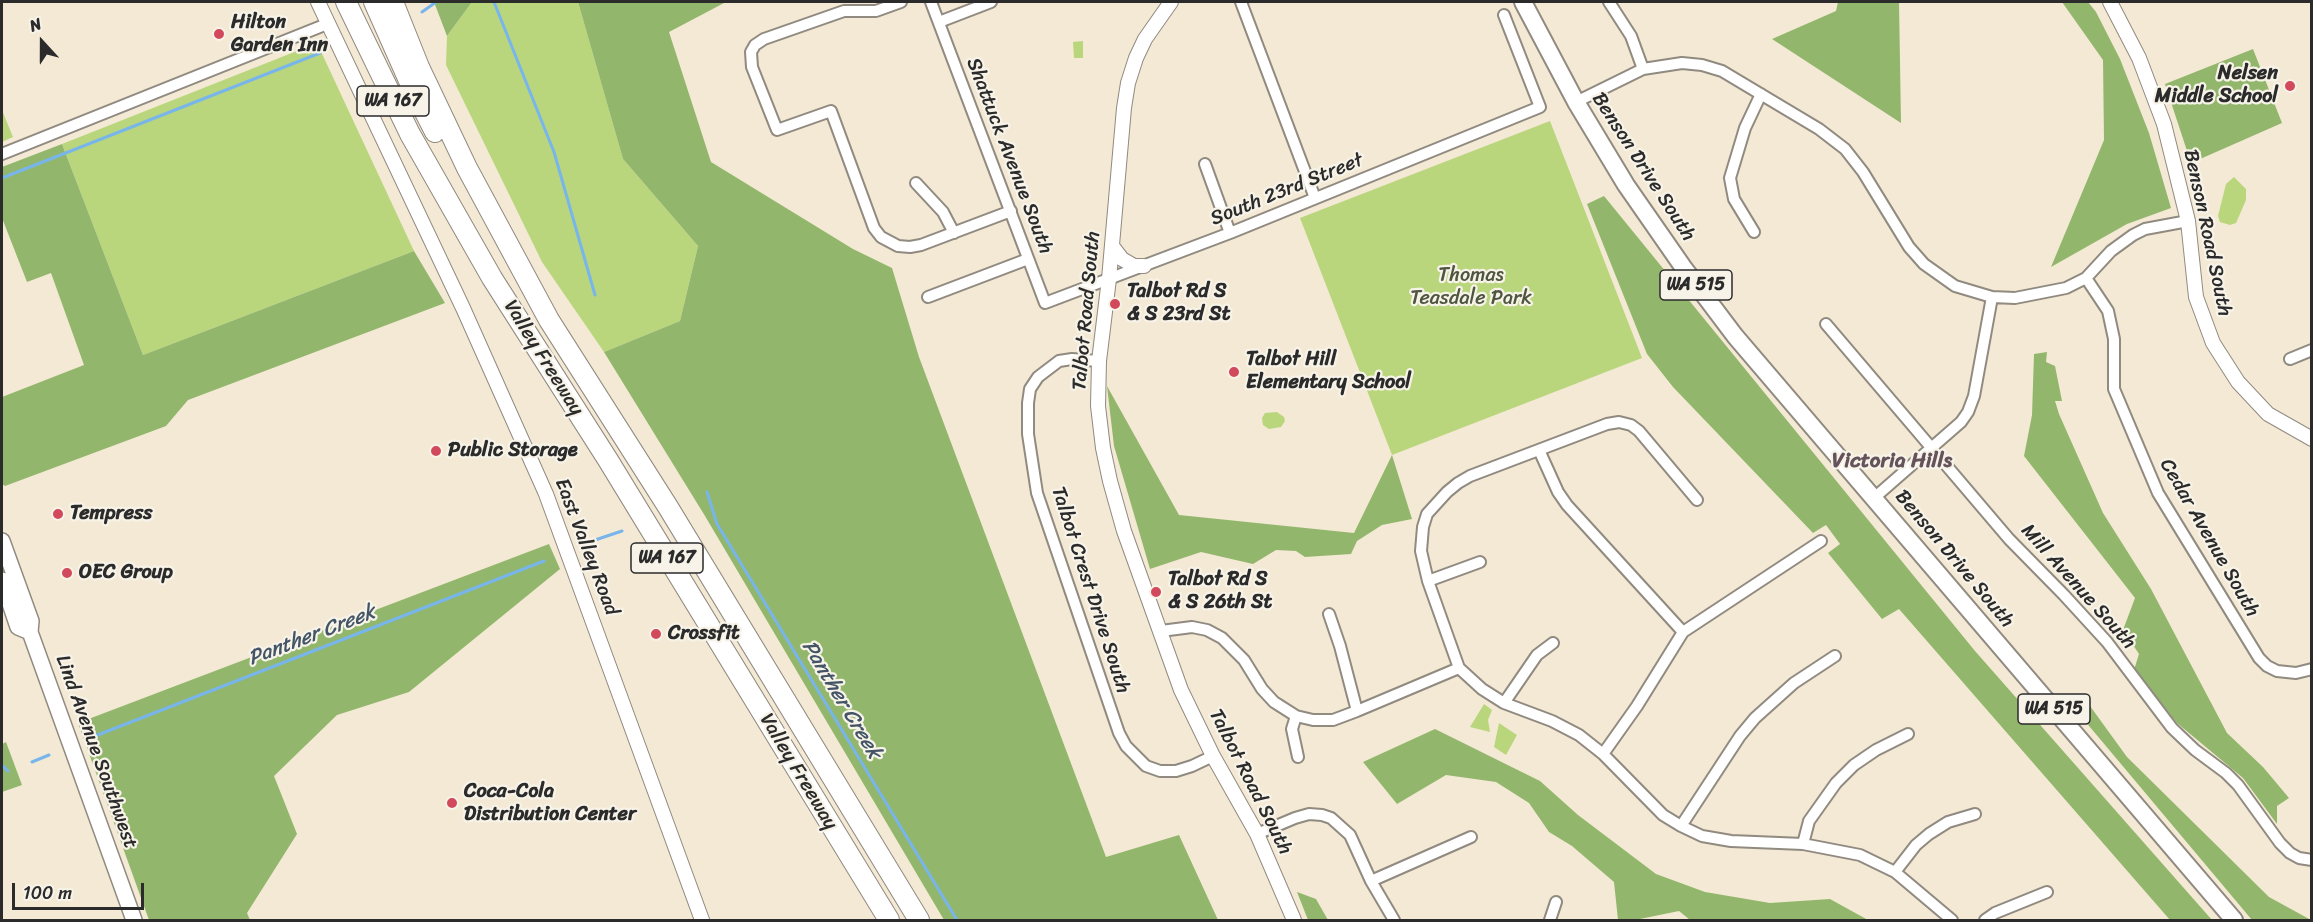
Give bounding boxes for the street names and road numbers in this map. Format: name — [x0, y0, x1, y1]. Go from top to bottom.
street label: Shattuck Avenue South — [961, 55, 1057, 257]
road number: WA 167 — [357, 86, 429, 116]
street label: Benson Drive South — [1586, 88, 1700, 246]
street label: Benson Road South — [2178, 147, 2236, 319]
street label: South 23rd Street — [1207, 148, 1367, 232]
street label: Talbot Road South — [1068, 230, 1106, 392]
road number: WA 515 — [1660, 270, 1732, 300]
street label: Valley Freeway — [498, 296, 588, 420]
street label: Cedar Avenue South — [2154, 455, 2264, 621]
street label: East Valley Road — [549, 475, 623, 619]
street label: Talbot Crest Drive South — [1045, 484, 1135, 696]
street label: Benson Drive South — [1889, 485, 2019, 633]
street label: Mill Avenue South — [2016, 519, 2140, 655]
road number: WA 167 — [631, 543, 703, 573]
street label: Lind Avenue Southwest — [50, 652, 142, 852]
road number: WA 515 — [2018, 694, 2090, 724]
street label: Talbot Road South — [1203, 705, 1297, 859]
street label: Valley Freeway — [754, 710, 842, 834]

